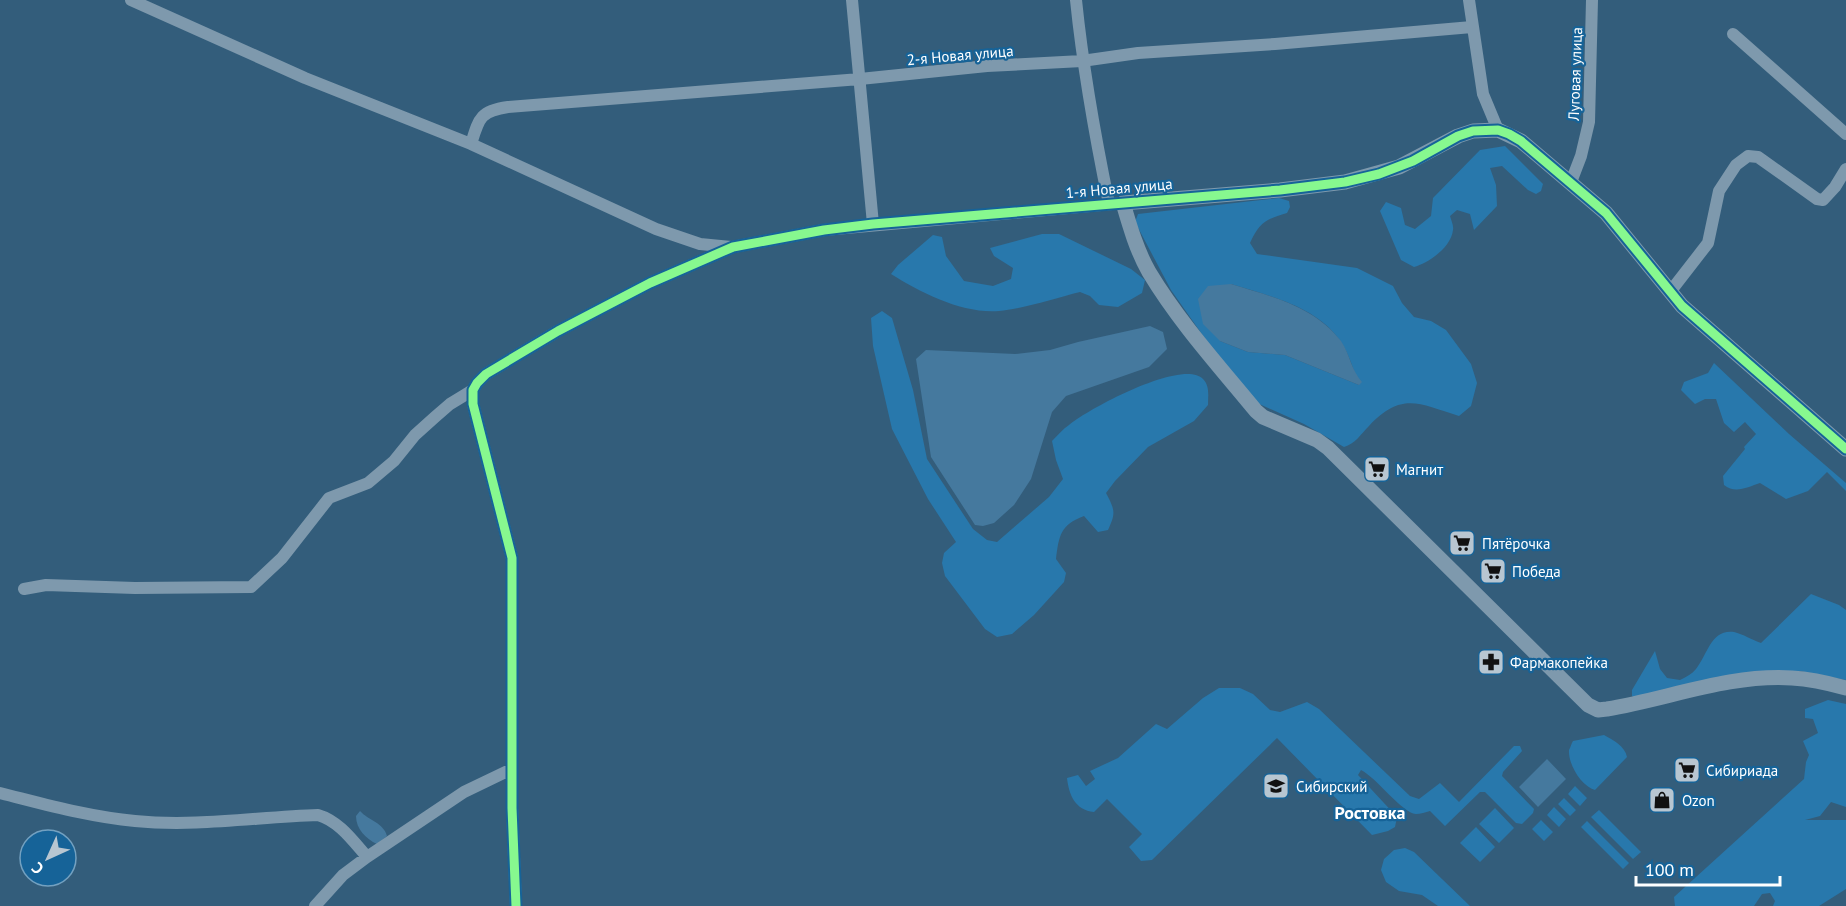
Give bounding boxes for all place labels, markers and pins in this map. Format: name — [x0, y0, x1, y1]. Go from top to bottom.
supermarket icon: Магнит — [1362, 454, 1392, 484]
place label: Магнит — [1396, 460, 1443, 479]
supermarket icon: Пятёрочка — [1447, 528, 1477, 558]
place label: Пятёрочка — [1482, 534, 1550, 553]
supermarket icon: Победа — [1478, 556, 1508, 586]
place label: Победа — [1512, 562, 1561, 581]
pharmacy icon: Фармакопейка — [1476, 647, 1506, 677]
place label: Фармакопейка — [1510, 653, 1608, 672]
supermarket icon: Сибириада — [1672, 755, 1702, 785]
place label: Сибириада — [1706, 761, 1778, 780]
school or university icon: Сибирский — [1261, 771, 1291, 801]
place label: Сибирский — [1296, 777, 1367, 796]
shop icon: Ozon — [1647, 785, 1677, 815]
place label: Ozon — [1682, 791, 1715, 810]

